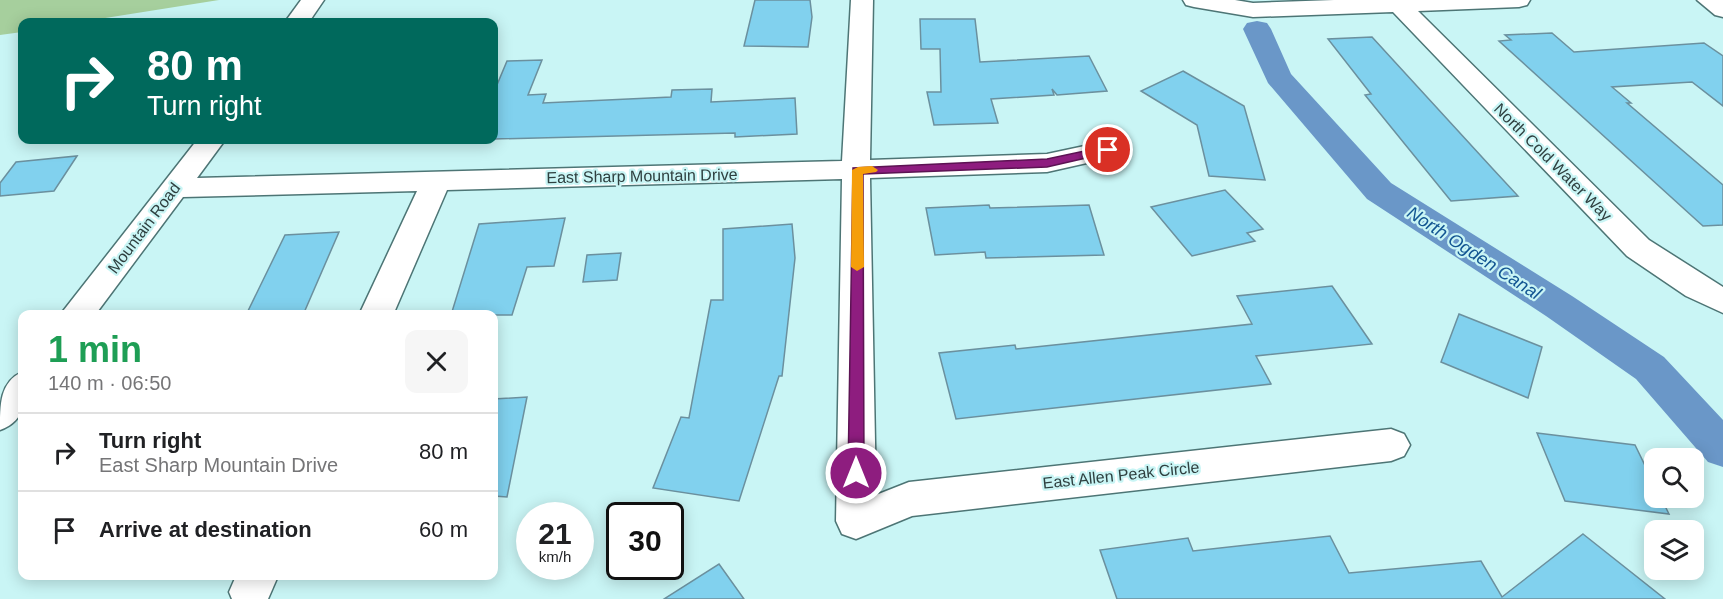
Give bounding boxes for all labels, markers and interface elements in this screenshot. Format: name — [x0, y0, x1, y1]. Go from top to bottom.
icon: right — [48, 42, 126, 120]
text: 80 m — [147, 42, 243, 89]
text: Turn right — [147, 91, 262, 121]
street label: North Cold Water Way — [1491, 100, 1615, 224]
pin — [1082, 124, 1133, 175]
icon: arrive — [1091, 133, 1124, 166]
street label: East Sharp Mountain Drive — [546, 166, 738, 186]
street label: Mountain Road — [105, 180, 183, 276]
water label: North Ogden Canal — [1404, 202, 1545, 304]
text: 1 min — [48, 329, 142, 370]
button: close — [405, 330, 468, 393]
text: 140 m · 06:50 — [48, 372, 171, 394]
text: Turn right — [99, 428, 201, 453]
icon: right — [48, 436, 81, 469]
text: 80 m — [419, 439, 468, 464]
position arrow — [824, 441, 888, 505]
map controls — [1644, 448, 1704, 580]
button: search — [1644, 448, 1704, 508]
text: East Sharp Mountain Drive — [99, 454, 338, 476]
street label: East Allen Peak Circle — [1042, 458, 1200, 492]
speed limit sign: 30 — [606, 502, 684, 580]
icon: arrive — [48, 514, 81, 547]
text: Arrive at destination — [99, 517, 312, 542]
text: 60 m — [419, 517, 468, 542]
text: 21 — [538, 517, 572, 550]
button: layers — [1644, 520, 1704, 580]
text: km/h — [539, 548, 571, 565]

